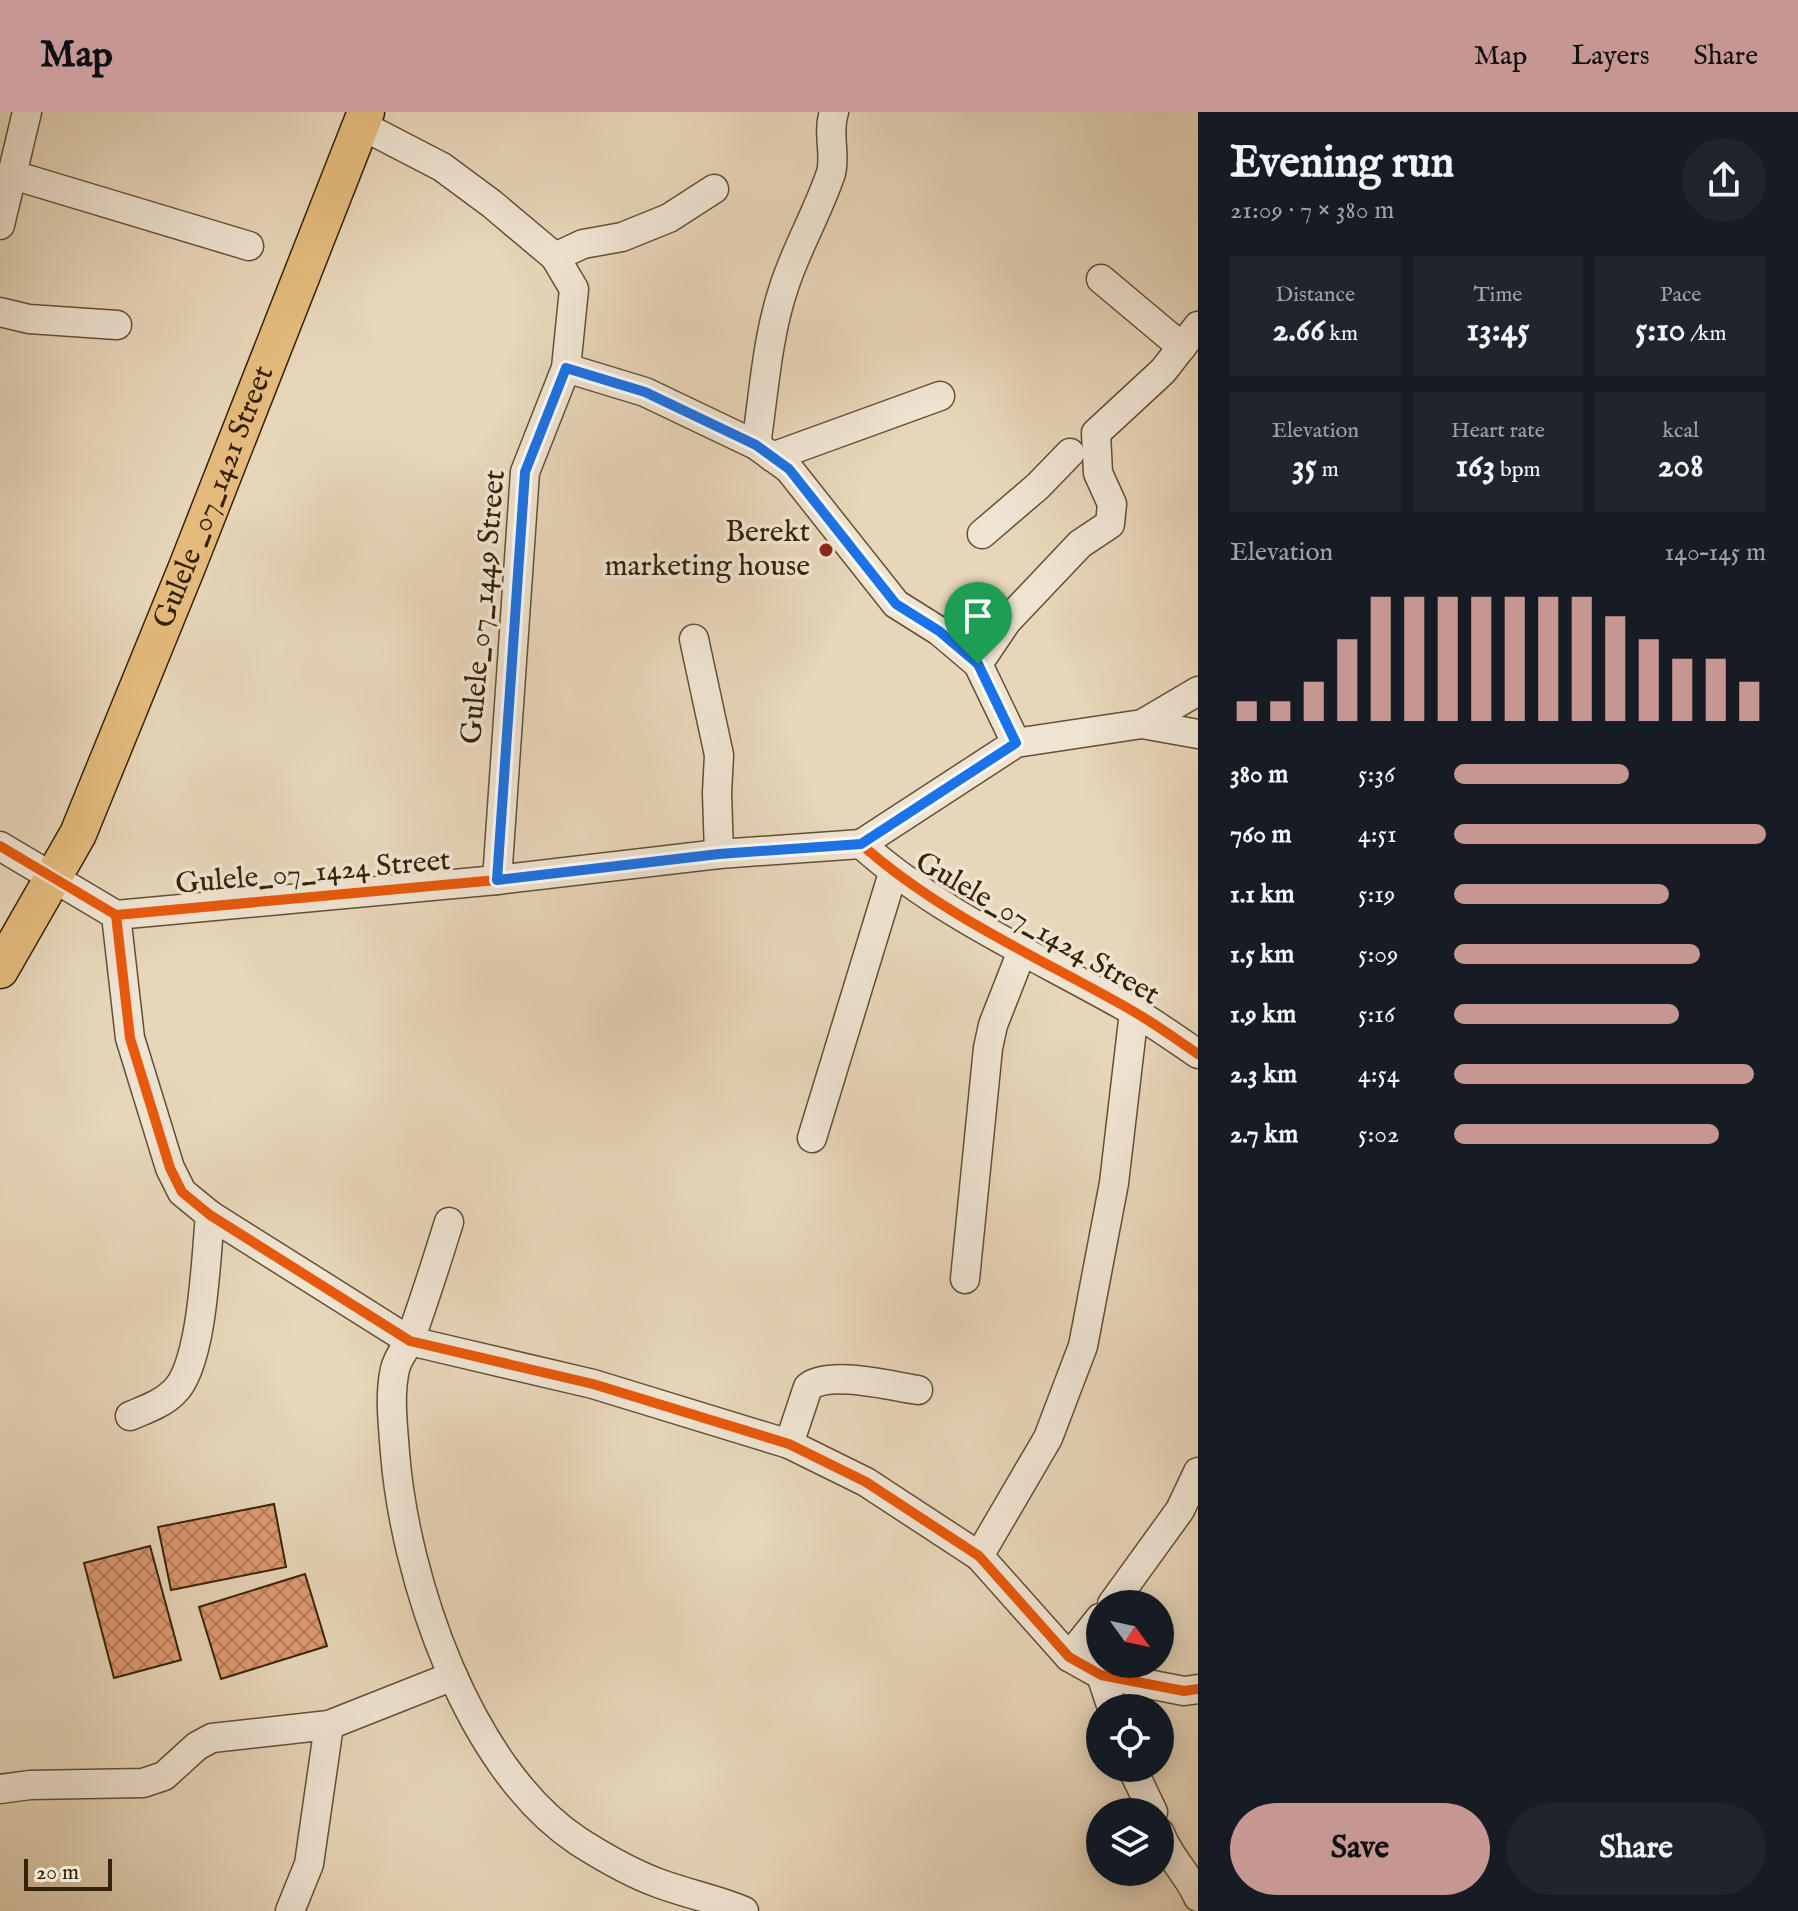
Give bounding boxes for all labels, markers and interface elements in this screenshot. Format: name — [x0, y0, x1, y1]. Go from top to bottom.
text: Map — [40, 32, 113, 80]
text: Map — [1474, 39, 1527, 74]
text: Layers — [1571, 39, 1650, 74]
text: Share — [1694, 39, 1758, 74]
text: Evening run — [1230, 136, 1454, 192]
button: share — [1682, 138, 1766, 222]
text: 21:09 · 7 × 380 m — [1230, 194, 1394, 227]
text: Distance — [1276, 281, 1355, 309]
text: Time — [1474, 281, 1522, 309]
text: Pace — [1660, 281, 1701, 309]
text: 2.66 — [1273, 309, 1325, 352]
text: 13:45 — [1466, 309, 1530, 352]
text: 5:10 — [1635, 309, 1685, 352]
text: km — [1325, 320, 1358, 348]
text: /km — [1685, 320, 1726, 348]
street label: Gulele _07_1421 Street — [145, 361, 283, 634]
text: Elevation — [1272, 417, 1359, 445]
text: Heart rate — [1451, 417, 1545, 445]
text: kcal — [1662, 417, 1699, 445]
text: 35 — [1292, 445, 1317, 488]
text: 163 — [1455, 445, 1495, 488]
text: 208 — [1658, 445, 1704, 488]
text: m — [1317, 456, 1339, 484]
text: bpm — [1495, 456, 1541, 484]
street label: Gulele_07_1449 Street — [453, 468, 515, 746]
place label: Berekt marketing house — [604, 514, 810, 586]
text: Elevation — [1230, 536, 1333, 569]
text: 140–145 m — [1665, 536, 1766, 569]
marker: Berekt marketing house — [817, 541, 835, 559]
pin — [944, 582, 1012, 664]
icon: arrive — [956, 594, 1000, 638]
text: 380 m — [1230, 758, 1288, 791]
text: 5:36 — [1358, 758, 1395, 791]
text: 760 m — [1230, 818, 1292, 851]
text: 4:51 — [1358, 818, 1397, 851]
street label: Gulele_07_1424 Street — [174, 842, 452, 904]
street label: Gulele_07_1424 Street — [908, 844, 1166, 1014]
text: 1.1 km — [1230, 878, 1295, 911]
text: 5:19 — [1358, 878, 1395, 911]
text: 1.5 km — [1230, 938, 1294, 971]
text: 5:09 — [1358, 938, 1398, 971]
text: 1.9 km — [1230, 998, 1296, 1031]
text: 5:16 — [1358, 998, 1395, 1031]
text: 2.3 km — [1230, 1058, 1297, 1091]
text: 4:54 — [1358, 1058, 1400, 1091]
text: 2.7 km — [1230, 1118, 1298, 1151]
text: 5:02 — [1358, 1118, 1399, 1151]
north arrow — [1086, 1590, 1174, 1678]
map controls — [1086, 1590, 1174, 1886]
button: locate — [1086, 1694, 1174, 1782]
button: layers — [1086, 1798, 1174, 1886]
button: Save — [1230, 1803, 1490, 1895]
button: Share — [1506, 1803, 1766, 1895]
scale bar — [24, 1855, 112, 1891]
text: 20 m — [36, 1859, 79, 1887]

